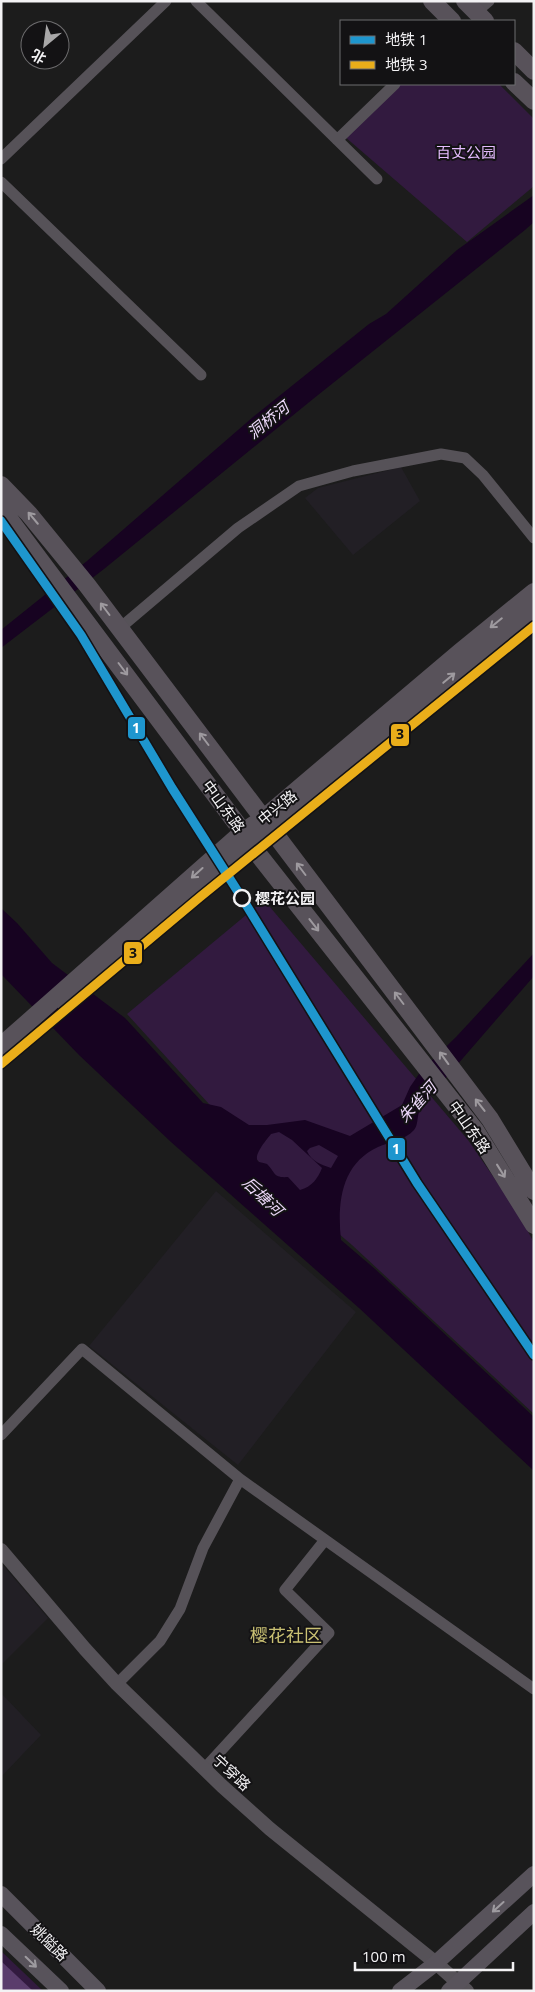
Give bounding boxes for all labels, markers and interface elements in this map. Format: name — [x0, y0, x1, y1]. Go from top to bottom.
north arrow — [20, 20, 70, 70]
legend — [340, 20, 515, 85]
text: 地铁 1 — [385, 29, 427, 49]
text: 北 — [28, 45, 49, 69]
text: 地铁 3 — [385, 54, 427, 74]
park label: 百丈公园 — [436, 142, 496, 162]
water label: 洞桥河 — [242, 394, 296, 444]
one-way arrow — [27, 512, 39, 525]
one-way arrow — [100, 603, 111, 616]
one-way arrow — [490, 617, 503, 628]
one-way arrow — [117, 662, 128, 675]
one-way arrow — [442, 672, 455, 684]
line badge: 1 — [127, 716, 146, 740]
text: 1 — [132, 718, 140, 737]
line badge: 3 — [390, 723, 410, 747]
text: 3 — [396, 724, 404, 743]
one-way arrow — [198, 733, 209, 746]
street label: 中山东路 — [198, 776, 250, 836]
street label: 中兴路 — [253, 785, 301, 829]
one-way arrow — [296, 862, 306, 876]
one-way arrow — [191, 867, 204, 879]
place label: 樱花公园 — [255, 888, 315, 908]
marker: 樱花公园 — [233, 889, 251, 907]
one-way arrow — [309, 919, 320, 932]
line badge: 3 — [123, 941, 143, 965]
text: 3 — [129, 943, 137, 962]
one-way arrow — [394, 992, 405, 1005]
one-way arrow — [439, 1052, 450, 1065]
water label: 朱雀河 — [393, 1075, 443, 1127]
street label: 中山东路 — [445, 1097, 495, 1157]
one-way arrow — [475, 1098, 485, 1112]
line badge: 1 — [387, 1137, 406, 1161]
text: 1 — [392, 1139, 400, 1158]
one-way arrow — [496, 1164, 506, 1178]
water label: 后塘河 — [238, 1171, 290, 1223]
district label: 樱花社区 — [250, 1623, 322, 1647]
street label: 宁穿路 — [209, 1749, 255, 1795]
one-way arrow — [491, 1901, 504, 1913]
street label: 姚隘路 — [27, 1919, 73, 1965]
scale bar — [355, 1940, 512, 1972]
text: 100 m — [362, 1946, 406, 1966]
one-way arrow — [25, 1956, 37, 1968]

